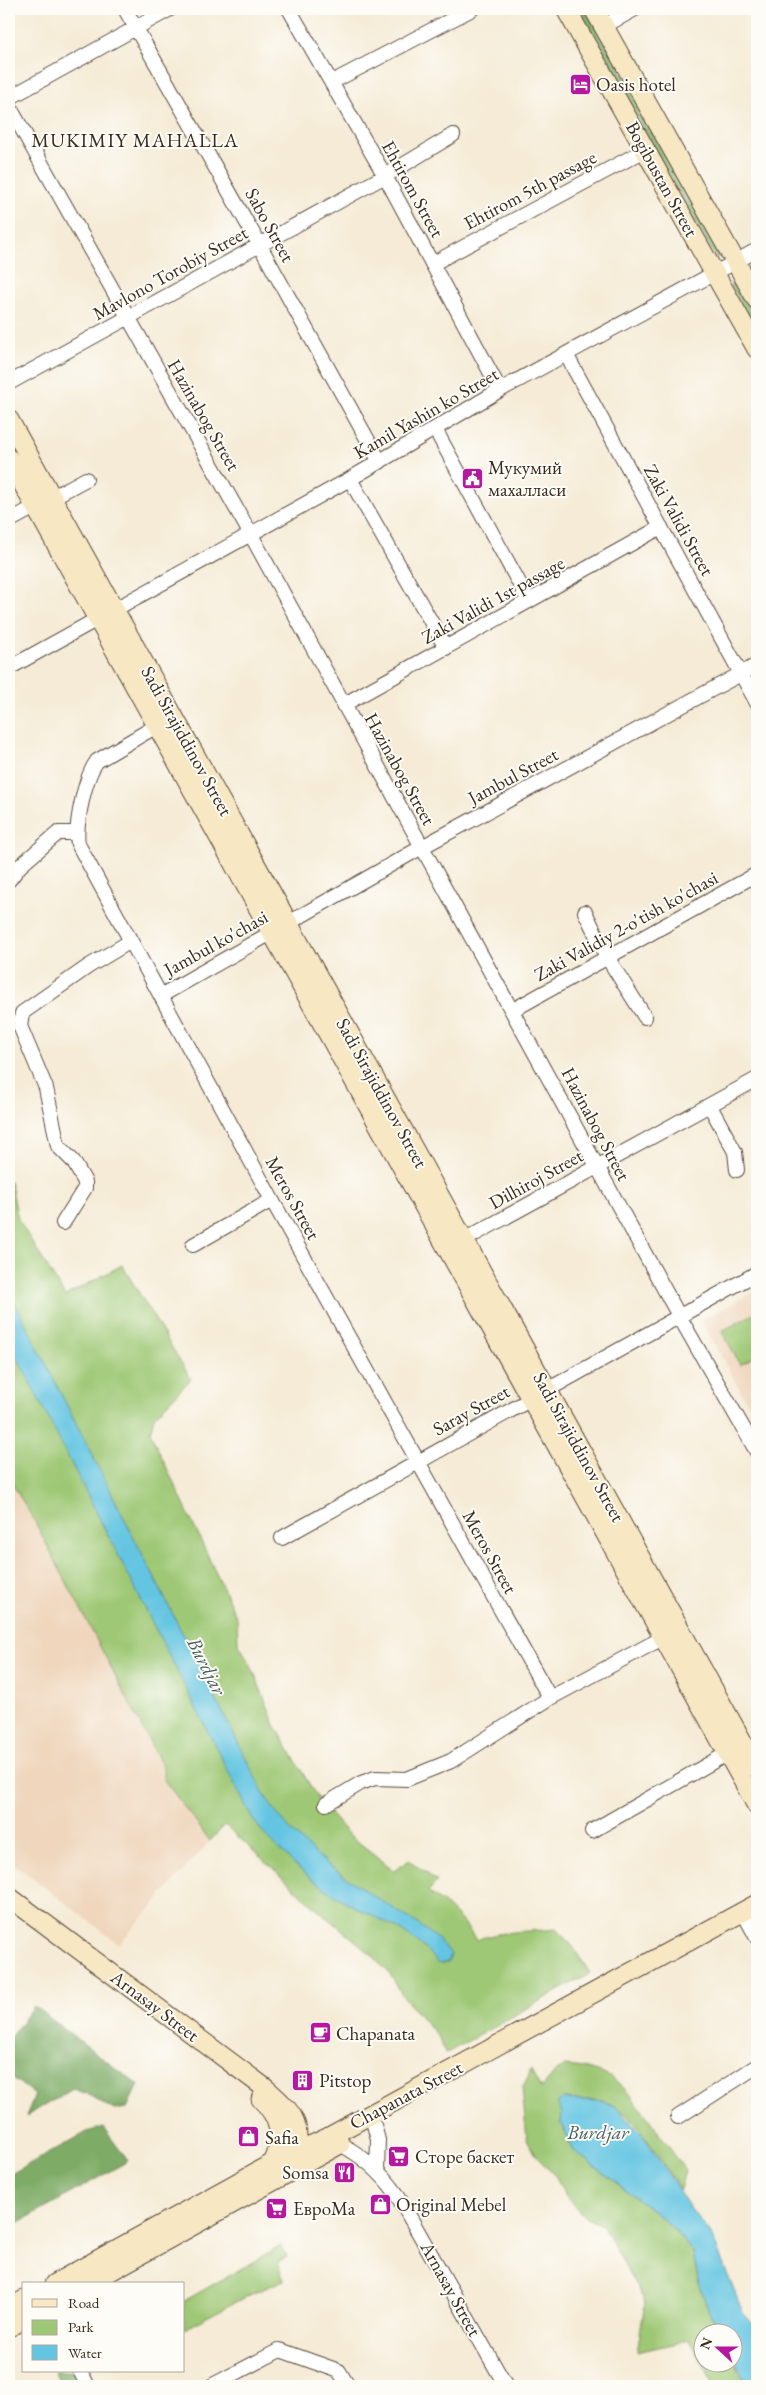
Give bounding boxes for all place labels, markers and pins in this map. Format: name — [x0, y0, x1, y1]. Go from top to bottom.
hotel icon: Oasis hotel — [568, 72, 592, 96]
place label: Oasis hotel — [596, 72, 676, 97]
place label: Мукумий махалласи — [488, 455, 566, 502]
public building icon: Мукумий махалласи — [460, 466, 484, 490]
cafe icon: Chapanata — [308, 2021, 332, 2045]
place label: Chapanata — [336, 2021, 415, 2046]
building icon: Pitstop — [291, 2068, 315, 2092]
place label: Pitstop — [319, 2068, 372, 2093]
shop icon: Safia — [237, 2125, 261, 2149]
place label: Safia — [265, 2125, 299, 2150]
supermarket icon: Сторе баскет — [387, 2144, 411, 2168]
place label: Сторе баскет — [415, 2144, 515, 2169]
place label: Somsa — [282, 2160, 329, 2185]
restaurant icon: Somsa — [333, 2160, 357, 2184]
shop icon: Original Mebel — [368, 2192, 392, 2216]
place label: Original Mebel — [396, 2192, 507, 2217]
supermarket icon: ЕвроМа — [265, 2196, 289, 2220]
place label: ЕвроМа — [293, 2196, 356, 2221]

